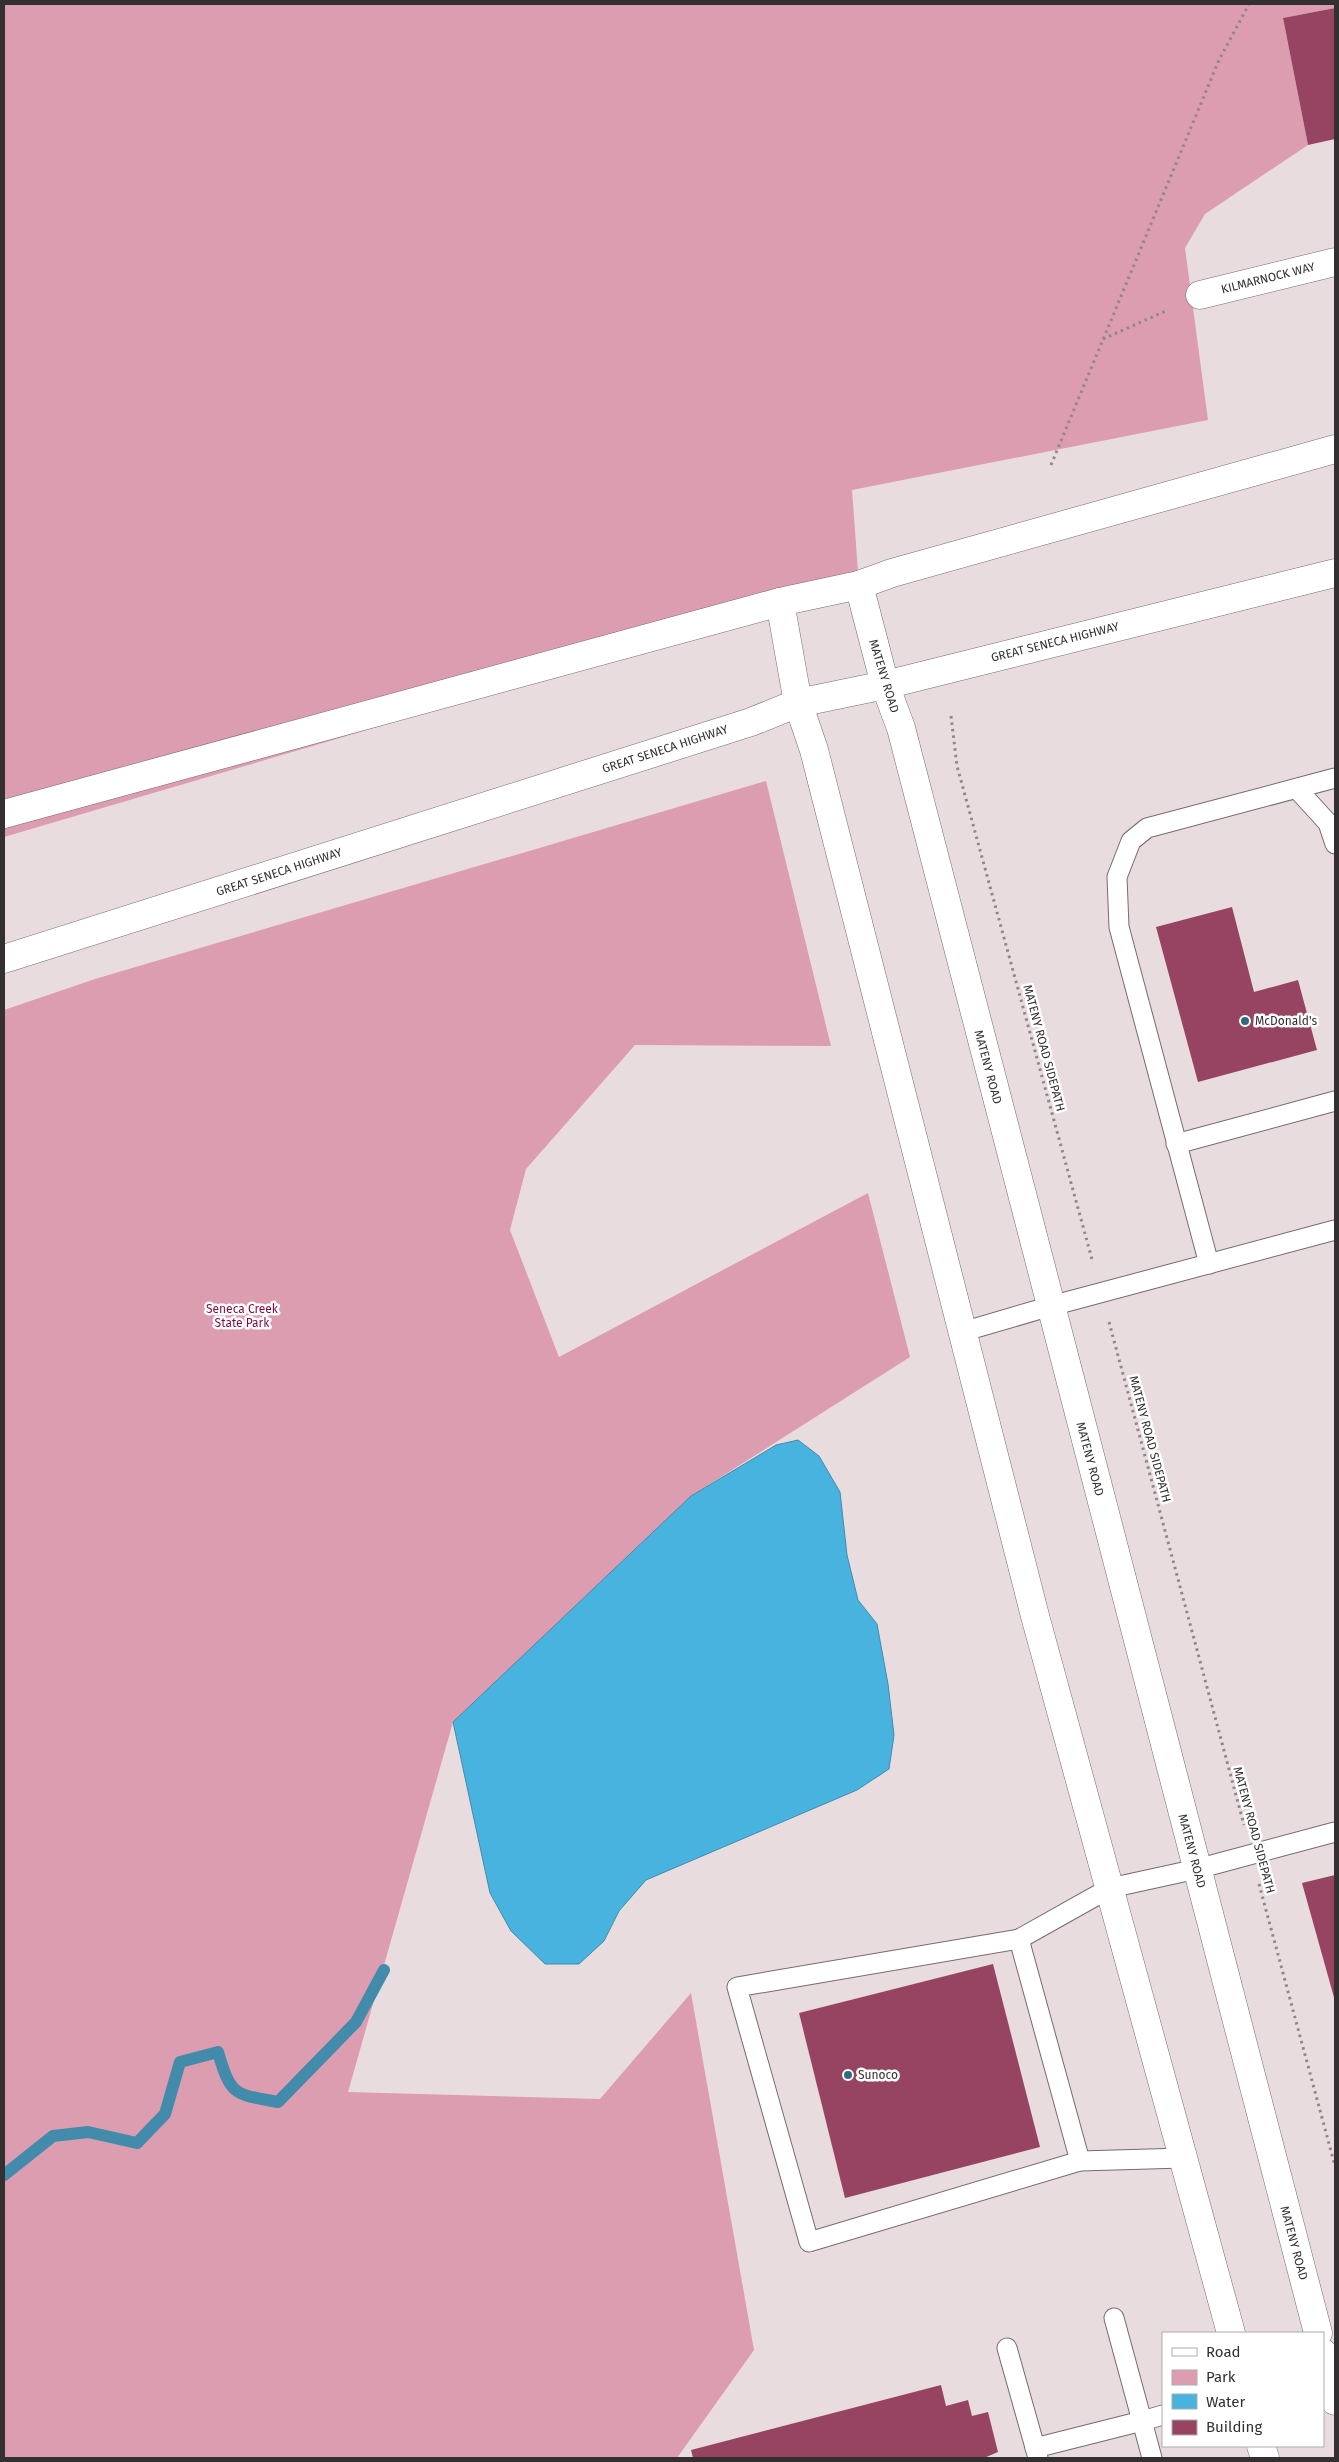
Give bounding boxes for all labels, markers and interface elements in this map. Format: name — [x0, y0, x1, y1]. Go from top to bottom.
street label: KILMARNOCK WAY — [1220, 259, 1317, 296]
street label: GREAT SENECA HIGHWAY — [990, 619, 1121, 665]
street label: MATENY ROAD — [866, 638, 902, 715]
street label: GREAT SENECA HIGHWAY — [600, 722, 730, 776]
street label: GREAT SENECA HIGHWAY — [214, 845, 344, 899]
street label: MATENY ROAD SIDEPATH — [1020, 983, 1068, 1113]
place label: McDonald's — [1255, 1014, 1317, 1028]
marker: McDonald's — [1239, 1015, 1251, 1027]
street label: MATENY ROAD — [971, 1028, 1005, 1106]
park label: Seneca Creek State Park — [206, 1302, 279, 1330]
street label: MATENY ROAD SIDEPATH — [1126, 1374, 1174, 1504]
street label: MATENY ROAD — [1073, 1420, 1107, 1498]
street label: MATENY ROAD SIDEPATH — [1230, 1765, 1278, 1895]
street label: MATENY ROAD — [1175, 1812, 1209, 1890]
place label: Sunoco — [858, 2068, 898, 2082]
marker: Sunoco — [842, 2069, 854, 2081]
street label: MATENY ROAD — [1277, 2204, 1311, 2282]
legend — [1162, 2332, 1324, 2447]
text: Road — [1206, 2343, 1241, 2361]
text: Park — [1206, 2368, 1236, 2386]
text: Water — [1206, 2393, 1245, 2411]
text: Building — [1206, 2418, 1262, 2436]

